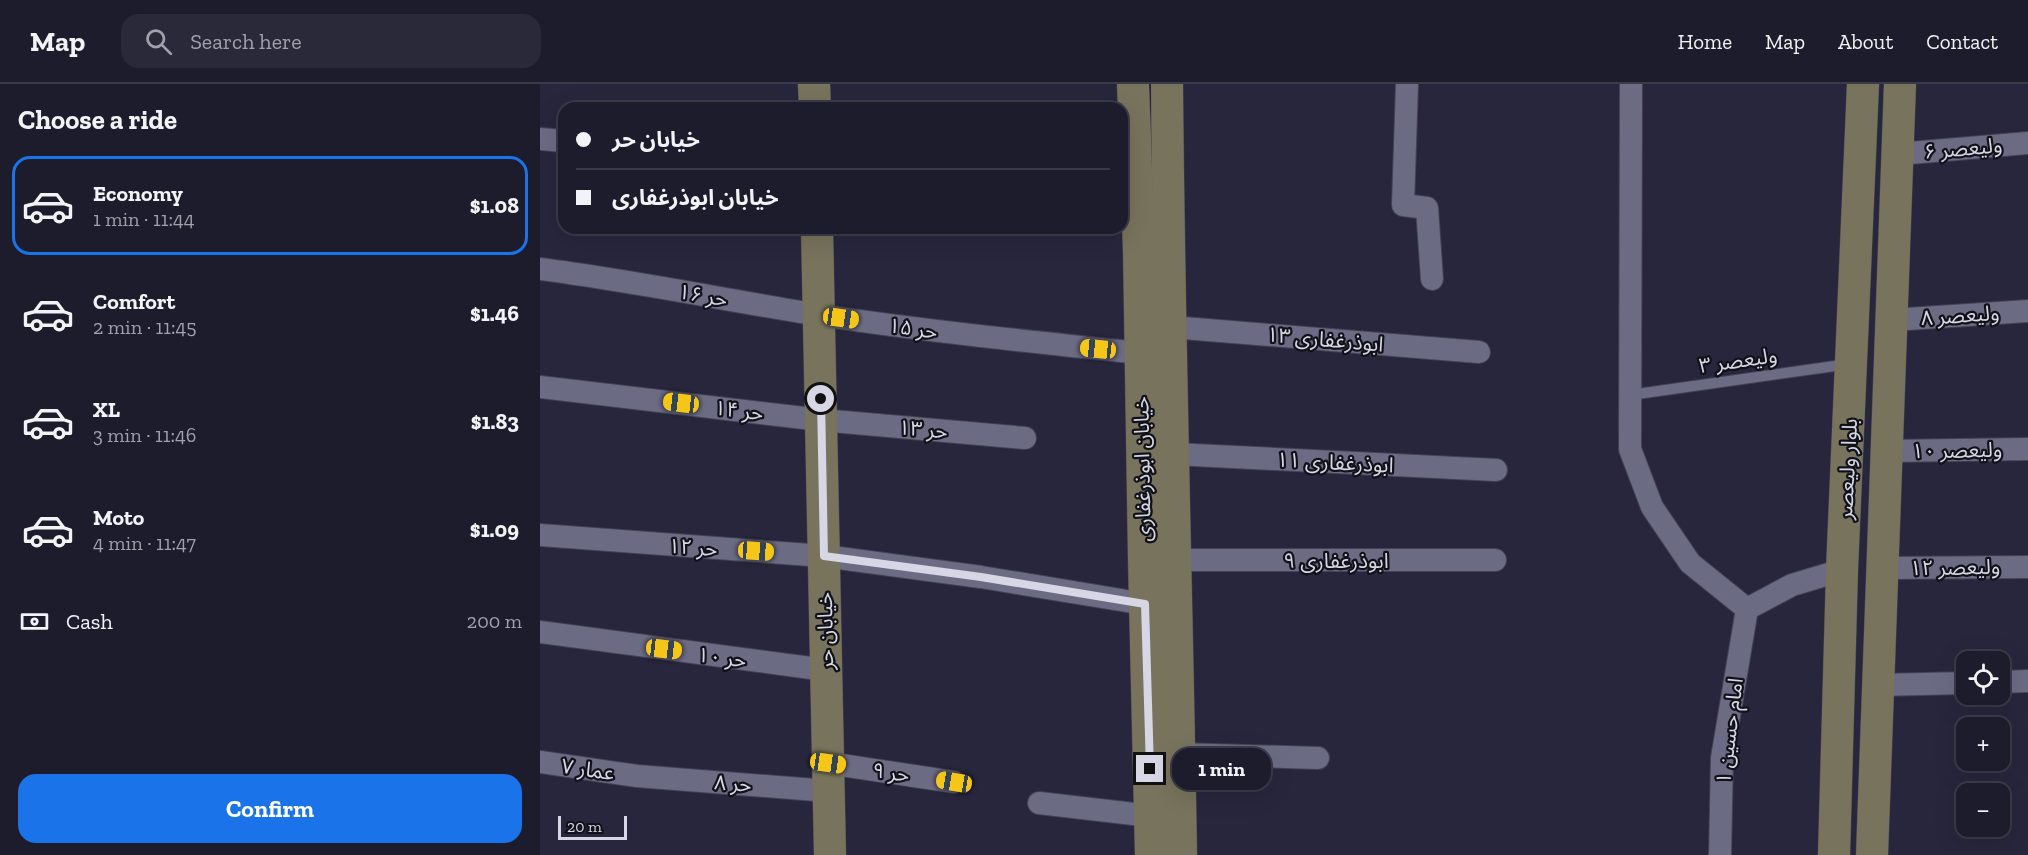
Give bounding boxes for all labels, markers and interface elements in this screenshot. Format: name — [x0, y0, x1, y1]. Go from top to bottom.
search box — [121, 14, 541, 68]
text: Map — [30, 25, 85, 58]
icon: search — [142, 25, 175, 58]
text: Search here — [190, 28, 302, 55]
text: Home — [1678, 29, 1732, 54]
text: Map — [1765, 29, 1805, 54]
text: About — [1838, 29, 1893, 54]
text: Contact — [1926, 29, 1998, 54]
text: Choose a ride — [18, 104, 177, 136]
text: خیابان حر — [612, 126, 700, 153]
street label: ولیعصر ۶ — [1923, 132, 2003, 164]
icon: car — [21, 179, 75, 233]
text: Economy — [93, 180, 183, 207]
text: خیابان ابوذرغفاری — [612, 184, 779, 211]
text: $1.08 — [470, 192, 519, 219]
text: 1 min · 11:44 — [93, 207, 194, 231]
street label: حر ۱۶ — [676, 278, 730, 312]
icon: car — [21, 287, 75, 341]
text: Comfort — [93, 288, 175, 315]
text: $1.46 — [470, 300, 519, 327]
street label: ولیعصر ۸ — [1920, 300, 2000, 330]
car — [822, 307, 860, 329]
street label: حر ۱۵ — [887, 312, 939, 344]
text: 2 min · 11:45 — [93, 315, 197, 339]
street label: ابوذرغفاری ۱۳ — [1265, 321, 1385, 357]
car — [1079, 338, 1117, 360]
street label: ولیعصر ۳ — [1697, 342, 1779, 378]
route start — [807, 385, 834, 412]
car — [662, 392, 700, 414]
icon: car — [21, 395, 75, 449]
street label: حر ۱۴ — [713, 395, 765, 425]
text: XL — [93, 396, 120, 423]
street label: خیابان ابوذرغفاری — [1128, 396, 1156, 542]
text: $1.83 — [471, 408, 519, 435]
street label: حر ۱۳ — [897, 414, 949, 444]
street label: بلوار ولیعصر — [1832, 418, 1862, 521]
text: 3 min · 11:46 — [93, 423, 196, 447]
street label: ولیعصر ۱۰ — [1911, 437, 2003, 463]
street label: ابوذرغفاری ۱۱ — [1276, 446, 1394, 478]
icon: car — [21, 503, 75, 557]
text: Moto — [93, 504, 144, 531]
text: $1.09 — [470, 516, 519, 543]
text: 4 min · 11:47 — [93, 531, 196, 555]
street label: حر ۱۲ — [667, 533, 719, 561]
car — [737, 541, 775, 561]
street label: ابوذرغفاری ۹ — [1283, 548, 1389, 573]
street label: ولیعصر ۱۲ — [1909, 554, 2001, 580]
street label: خیابان حر — [812, 592, 838, 671]
icon: cash — [18, 605, 51, 638]
text: Cash — [66, 608, 113, 635]
text: 200 m — [467, 609, 522, 633]
car — [645, 638, 683, 660]
street label: حر ۱۰ — [696, 642, 748, 672]
map controls — [1956, 651, 2010, 837]
button: locate — [1956, 651, 2010, 705]
street label: امام حسین ۱ — [1710, 676, 1752, 786]
button: + — [1956, 717, 2010, 771]
callout: 1 min — [1171, 748, 1270, 790]
car — [809, 752, 847, 774]
street label: عمار ۷ — [560, 753, 616, 785]
route end — [1136, 755, 1163, 782]
street label: حر ۹ — [871, 757, 911, 787]
text: 1 min — [1198, 757, 1245, 781]
street label: حر ۸ — [713, 769, 753, 797]
car — [935, 770, 973, 794]
button: Confirm — [18, 774, 522, 843]
button: − — [1956, 783, 2010, 837]
scale bar — [558, 813, 627, 840]
text: 20 m — [567, 817, 602, 836]

